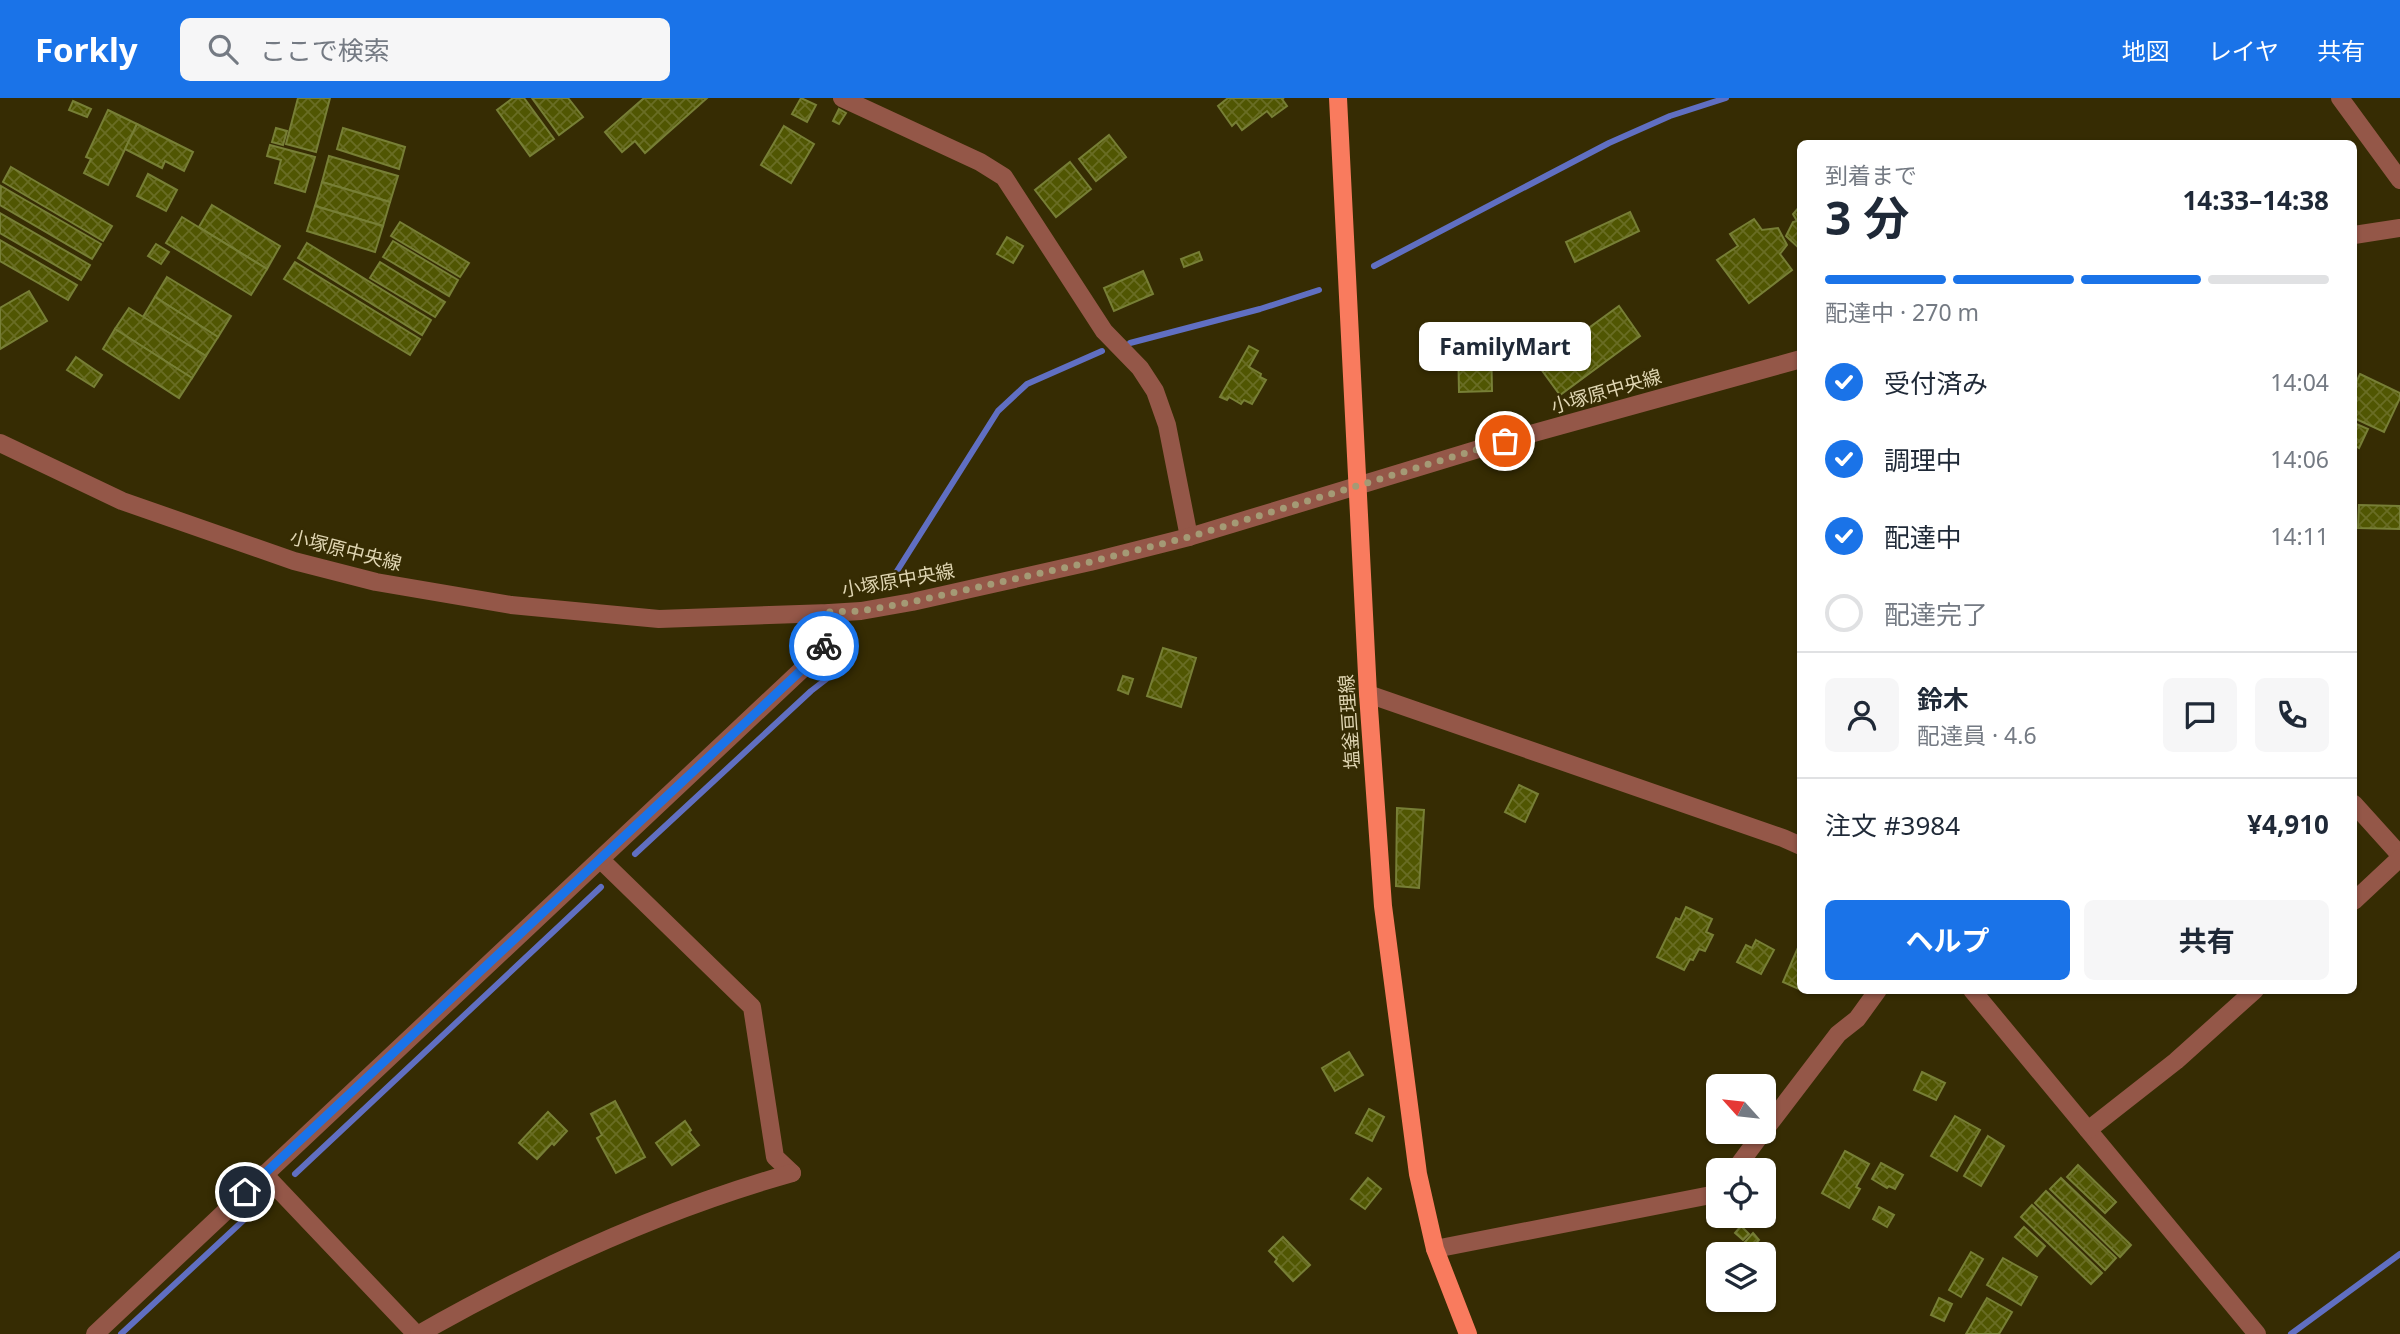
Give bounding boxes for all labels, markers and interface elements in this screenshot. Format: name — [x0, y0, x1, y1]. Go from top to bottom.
search box — [180, 18, 670, 81]
text: Forkly — [35, 27, 138, 72]
icon: search — [204, 30, 242, 68]
text: ここで検索 — [260, 32, 390, 68]
text: 地図 — [2122, 34, 2170, 67]
text: レイヤ — [2208, 34, 2279, 67]
text: 共有 — [2317, 34, 2365, 67]
text: 到着まで — [1825, 159, 1917, 191]
text: 14:33–14:38 — [2182, 182, 2329, 218]
text: 3 分 — [1825, 186, 1909, 248]
text: 配達中 · 270 m — [1825, 296, 1979, 328]
callout: FamilyMart — [1419, 322, 1591, 371]
text: FamilyMart — [1439, 330, 1571, 362]
street label: 小塚原中央線 — [1548, 363, 1664, 419]
icon: check — [1825, 363, 1863, 401]
text: 受付済み — [1884, 365, 1988, 401]
text: 14:04 — [2270, 366, 2329, 398]
pin — [1475, 411, 1535, 471]
icon: bag — [1486, 422, 1524, 460]
icon: check — [1825, 440, 1863, 478]
text: 調理中 — [1884, 442, 1962, 478]
text: 14:06 — [2270, 443, 2329, 475]
icon: check — [1825, 517, 1863, 555]
text: 配達中 — [1884, 519, 1962, 555]
text: 14:11 — [2270, 520, 2329, 552]
street label: 小塚原中央線 — [288, 524, 404, 576]
street label: 小塚原中央線 — [840, 557, 956, 603]
text: 配達完了 — [1884, 596, 1988, 632]
courier — [789, 611, 859, 681]
icon: bike — [805, 627, 843, 665]
street label: 塩釜亘理線 — [1333, 674, 1365, 770]
button: person — [1825, 678, 1899, 752]
button: chat — [2163, 678, 2237, 752]
button: phone — [2255, 678, 2329, 752]
text: 鈴木 — [1917, 681, 1969, 717]
text: 配達員 · 4.6 — [1917, 719, 2037, 751]
text: ¥4,910 — [2247, 806, 2329, 842]
text: 注文 #3984 — [1825, 807, 1960, 843]
button: ヘルプ — [1825, 900, 2070, 980]
button: 共有 — [2084, 900, 2329, 980]
north arrow — [1706, 1074, 1776, 1144]
map controls — [1706, 1074, 1776, 1312]
button: locate — [1706, 1158, 1776, 1228]
pin — [215, 1162, 275, 1222]
icon: home — [226, 1173, 264, 1211]
button: layers — [1706, 1242, 1776, 1312]

